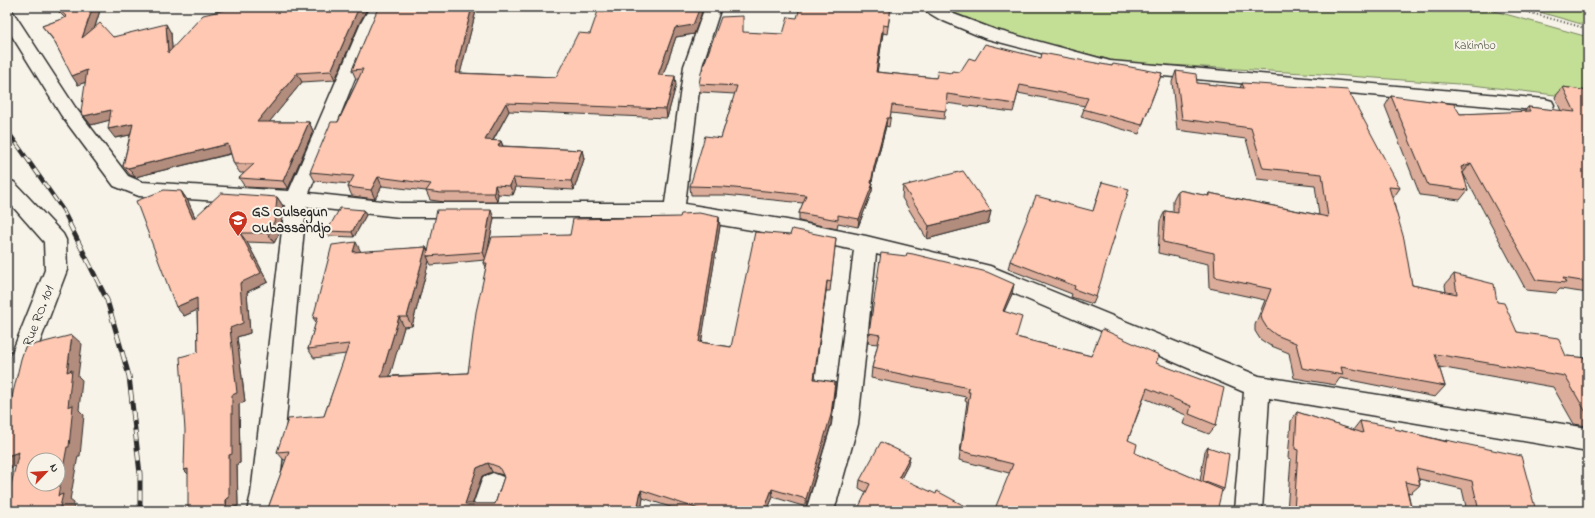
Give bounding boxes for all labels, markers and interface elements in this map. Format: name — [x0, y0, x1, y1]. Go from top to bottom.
park label: Kakimbo — [1454, 37, 1496, 55]
place label: GS Oulsegun Oubassandjo — [252, 202, 331, 239]
school or university icon: GS Oulsegun Oubassandjo — [227, 209, 249, 237]
street label: Rue RO. 101 — [18, 282, 60, 350]
north arrow — [26, 452, 66, 492]
text: N — [45, 461, 63, 475]

